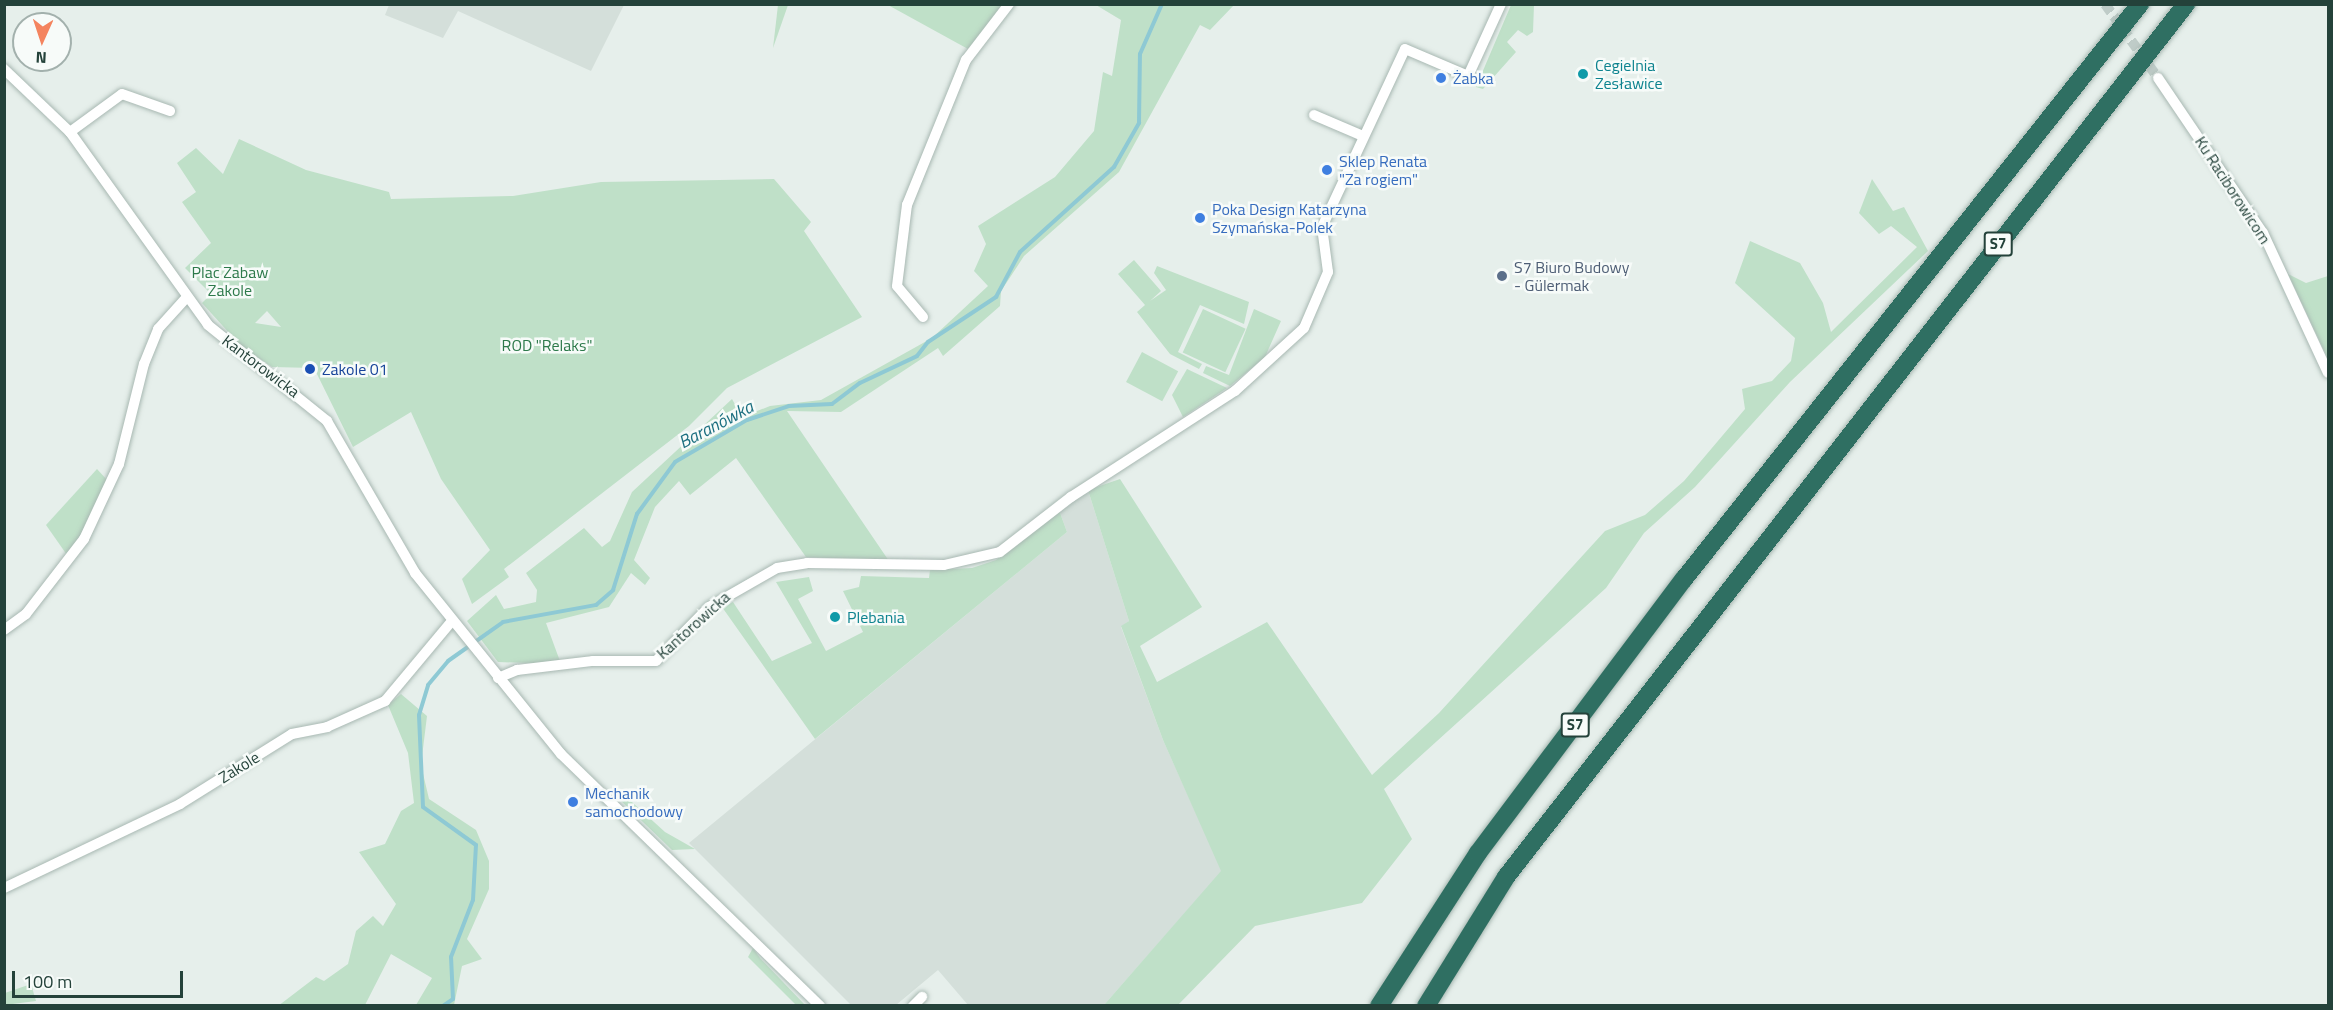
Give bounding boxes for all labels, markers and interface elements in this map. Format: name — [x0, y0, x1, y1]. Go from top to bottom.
north arrow — [12, 12, 72, 72]
text: N — [35, 46, 47, 70]
place label: Cegielnia Zesławice — [1595, 55, 1663, 93]
marker: Cegielnia Zesławice — [1576, 67, 1590, 81]
place label: Żabka — [1453, 68, 1494, 88]
marker: Żabka — [1434, 71, 1448, 85]
street label: Ku Raciborowicom — [2191, 133, 2275, 247]
place label: Sklep Renata "Za rogiem" — [1339, 151, 1427, 189]
marker: Sklep Renata "Za rogiem" — [1320, 163, 1334, 177]
place label: Poka Design Katarzyna Szymańska-Polek — [1212, 199, 1367, 237]
marker: Poka Design Katarzyna Szymańska-Polek — [1193, 211, 1207, 225]
road number: S7 — [1983, 232, 2013, 256]
place label: S7 Biuro Budowy - Gülermak — [1514, 257, 1629, 295]
park label: Plac Zabaw Zakole — [192, 262, 268, 300]
marker: S7 Biuro Budowy - Gülermak — [1495, 269, 1509, 283]
street label: Kantorowicka — [219, 331, 303, 401]
park label: ROD "Relaks" — [502, 335, 592, 355]
place label: Zakole 01 — [322, 359, 388, 379]
marker: Zakole 01 — [303, 362, 317, 376]
water label: Baranówka — [675, 396, 757, 454]
street label: Kantorowicka — [652, 587, 734, 663]
place label: Plebania — [847, 607, 905, 627]
marker: Plebania — [828, 610, 842, 624]
road number: S7 — [1560, 713, 1590, 737]
street label: Zakole — [215, 747, 263, 787]
place label: Mechanik samochodowy — [585, 783, 683, 821]
marker: Mechanik samochodowy — [566, 795, 580, 809]
scale bar — [15, 959, 186, 997]
text: 100 m — [23, 968, 72, 995]

